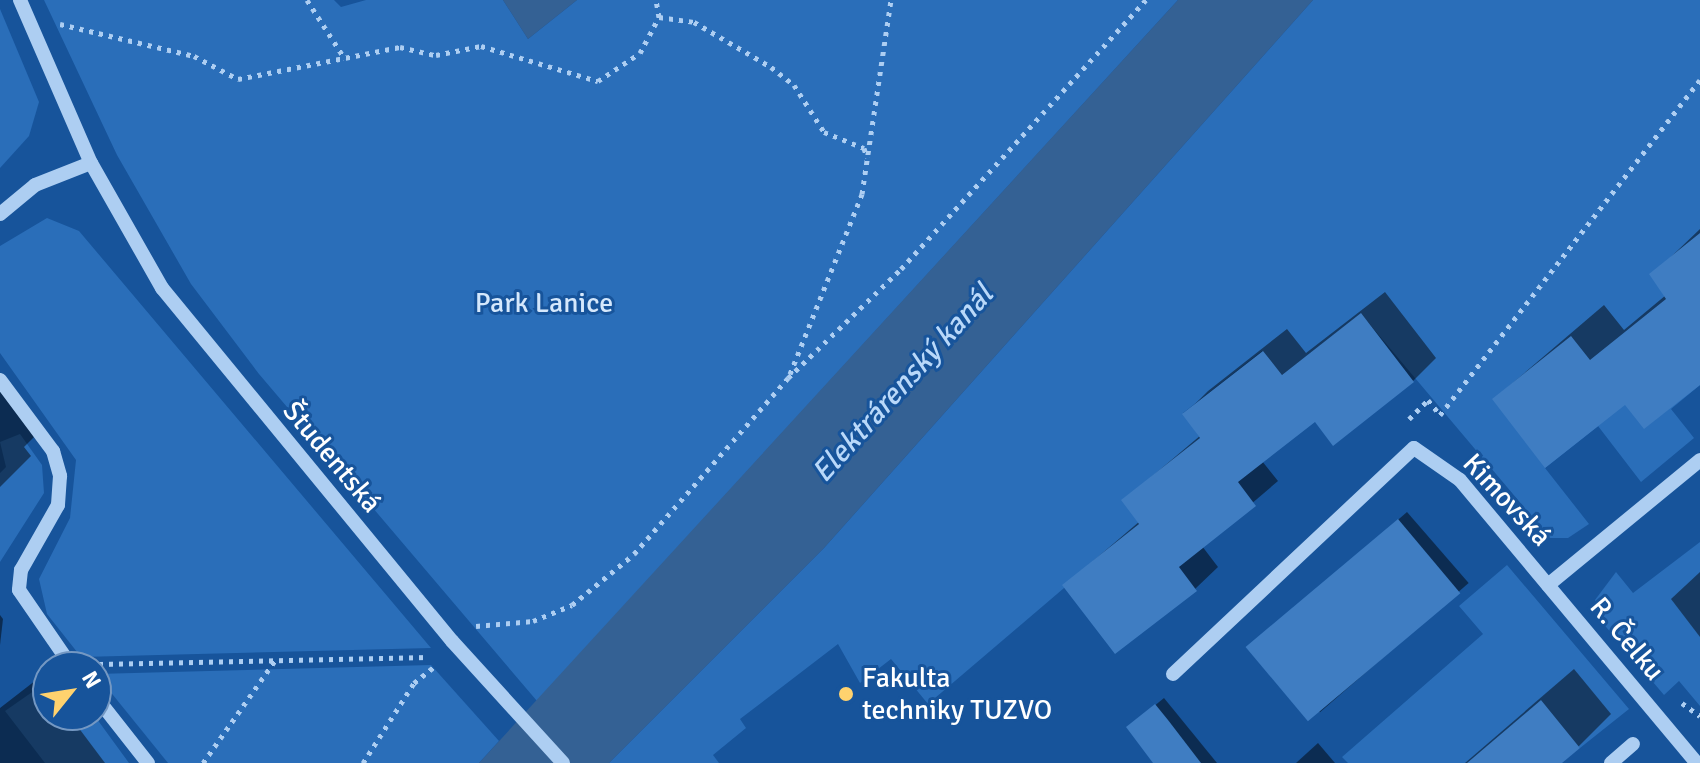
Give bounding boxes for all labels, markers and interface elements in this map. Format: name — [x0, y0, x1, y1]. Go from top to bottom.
water label: Elektrárenský kanál — [805, 278, 1001, 490]
park label: Park Lanice — [475, 286, 613, 320]
street label: Študentská — [276, 394, 388, 520]
street label: Kimovská — [1456, 447, 1558, 553]
street label: R. Čelku — [1583, 591, 1671, 687]
north arrow — [32, 651, 112, 731]
place label: Fakulta techniky TUZVO — [862, 661, 1052, 727]
text: N — [76, 666, 107, 693]
marker: Fakulta techniky TUZVO — [837, 685, 855, 703]

